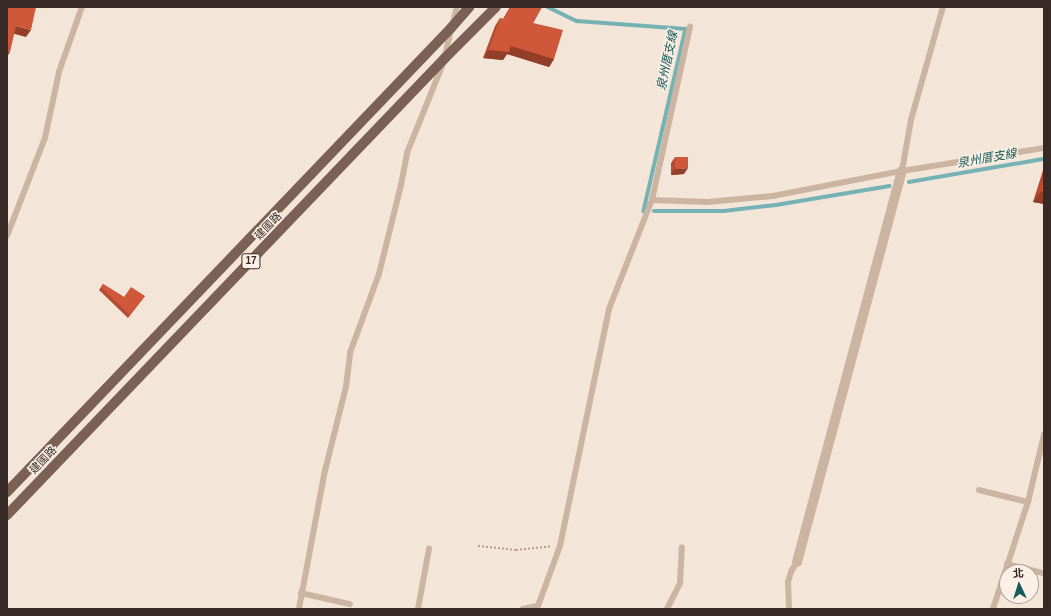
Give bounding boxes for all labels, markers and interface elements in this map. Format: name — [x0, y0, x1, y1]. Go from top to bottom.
water label: 泉州厝支線 — [655, 30, 681, 92]
water label: 泉州厝支線 — [956, 147, 1018, 171]
street label: 建國路 — [252, 210, 284, 242]
road number: 17 — [241, 253, 261, 269]
street label: 建國路 — [27, 444, 59, 476]
north arrow — [999, 564, 1039, 604]
text: 北 — [1012, 567, 1024, 579]

